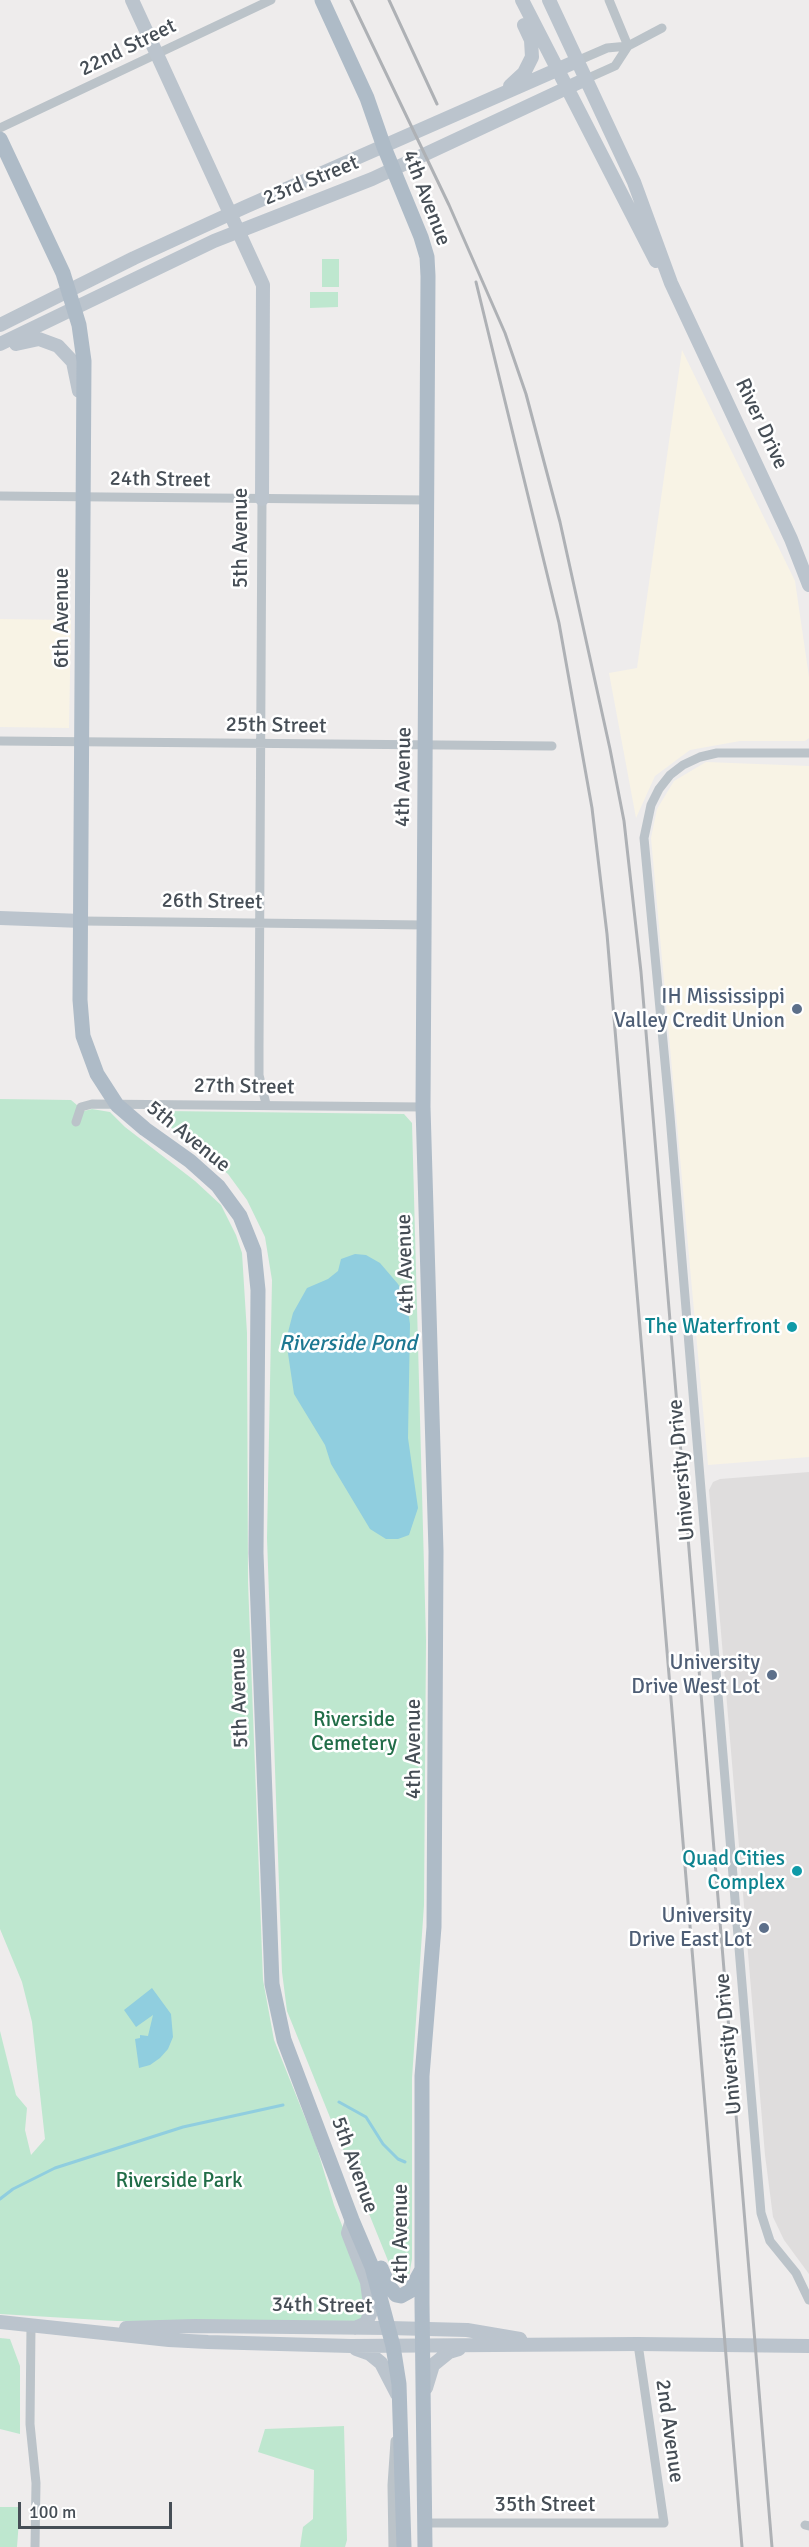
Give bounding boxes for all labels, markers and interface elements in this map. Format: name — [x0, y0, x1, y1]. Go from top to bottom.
street label: 22nd Street — [75, 14, 181, 82]
street label: 4th Avenue — [396, 147, 456, 249]
street label: 23rd Street — [260, 150, 362, 212]
street label: River Drive — [729, 375, 793, 473]
street label: 24th Street — [109, 467, 211, 493]
street label: 5th Avenue — [228, 488, 254, 588]
street label: 6th Avenue — [49, 568, 75, 668]
street label: 25th Street — [225, 713, 327, 739]
street label: 4th Avenue — [391, 727, 417, 827]
street label: 26th Street — [161, 889, 263, 915]
place label: IH Mississippi Valley Credit Union — [614, 984, 785, 1034]
marker: IH Mississippi Valley Credit Union — [790, 1002, 804, 1016]
street label: 27th Street — [193, 1074, 295, 1100]
street label: 5th Avenue — [141, 1096, 235, 1178]
street label: 4th Avenue — [392, 1213, 420, 1315]
place label: The Waterfront — [645, 1314, 780, 1340]
marker: The Waterfront — [785, 1320, 799, 1334]
water label: Riverside Pond — [279, 1331, 417, 1357]
street label: University Drive — [663, 1398, 701, 1542]
street label: 5th Avenue — [226, 1647, 254, 1749]
place label: University Drive West Lot — [631, 1650, 760, 1700]
marker: University Drive West Lot — [765, 1668, 779, 1682]
street label: 4th Avenue — [401, 1699, 427, 1799]
park label: Riverside Cemetery — [311, 1707, 397, 1757]
place label: Quad Cities Complex — [682, 1846, 785, 1896]
marker: Quad Cities Complex — [790, 1864, 804, 1878]
place label: University Drive East Lot — [628, 1903, 752, 1953]
marker: University Drive East Lot — [757, 1921, 771, 1935]
street label: University Drive — [710, 1972, 748, 2116]
street label: 5th Avenue — [325, 2114, 383, 2216]
park label: Riverside Park — [115, 2168, 243, 2194]
street label: 4th Avenue — [388, 2184, 414, 2284]
street label: 34th Street — [271, 2293, 373, 2319]
street label: 2nd Avenue — [649, 2378, 689, 2484]
scale bar — [21, 2490, 176, 2528]
street label: 35th Street — [495, 2492, 595, 2518]
text: 100 m — [29, 2501, 76, 2523]

